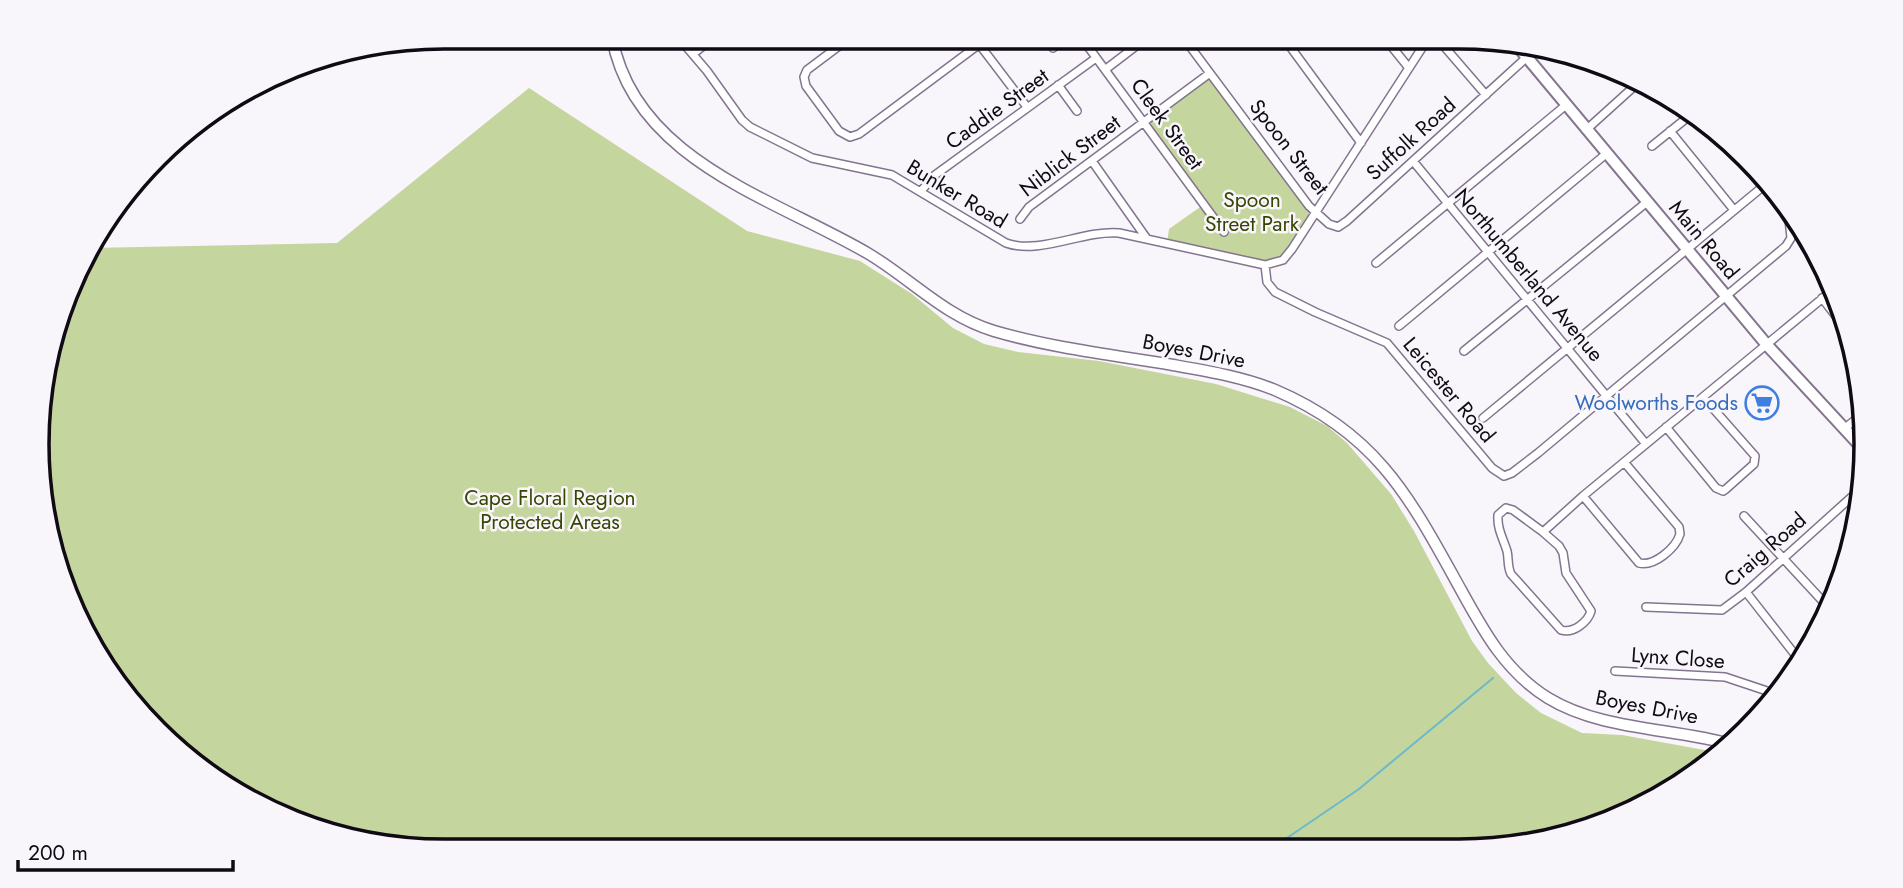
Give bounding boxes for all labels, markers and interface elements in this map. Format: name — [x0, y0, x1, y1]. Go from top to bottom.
street label: Caddie Street — [939, 61, 1055, 157]
street label: Cleek Street — [1124, 72, 1210, 176]
street label: Suffolk Road — [1359, 90, 1463, 188]
street label: Spoon Street — [1242, 93, 1336, 201]
street label: Niblick Street — [1013, 108, 1127, 204]
street label: Bunker Road — [901, 152, 1013, 236]
street label: Northumberland Avenue — [1447, 182, 1611, 368]
park label: Spoon Street Park — [1205, 185, 1300, 239]
street label: Main Road — [1662, 194, 1746, 286]
street label: Boyes Drive — [1140, 326, 1248, 376]
street label: Leicester Road — [1396, 331, 1502, 449]
supermarket icon: Woolworths Foods — [1743, 384, 1781, 422]
place label: Woolworths Foods — [1574, 388, 1738, 418]
park label: Cape Floral Region Protected Areas — [464, 483, 636, 537]
street label: Craig Road — [1717, 506, 1813, 594]
street label: Lynx Close — [1630, 640, 1726, 676]
street label: Boyes Drive — [1593, 682, 1701, 732]
scale bar — [18, 828, 233, 872]
text: 200 m — [28, 838, 88, 868]

